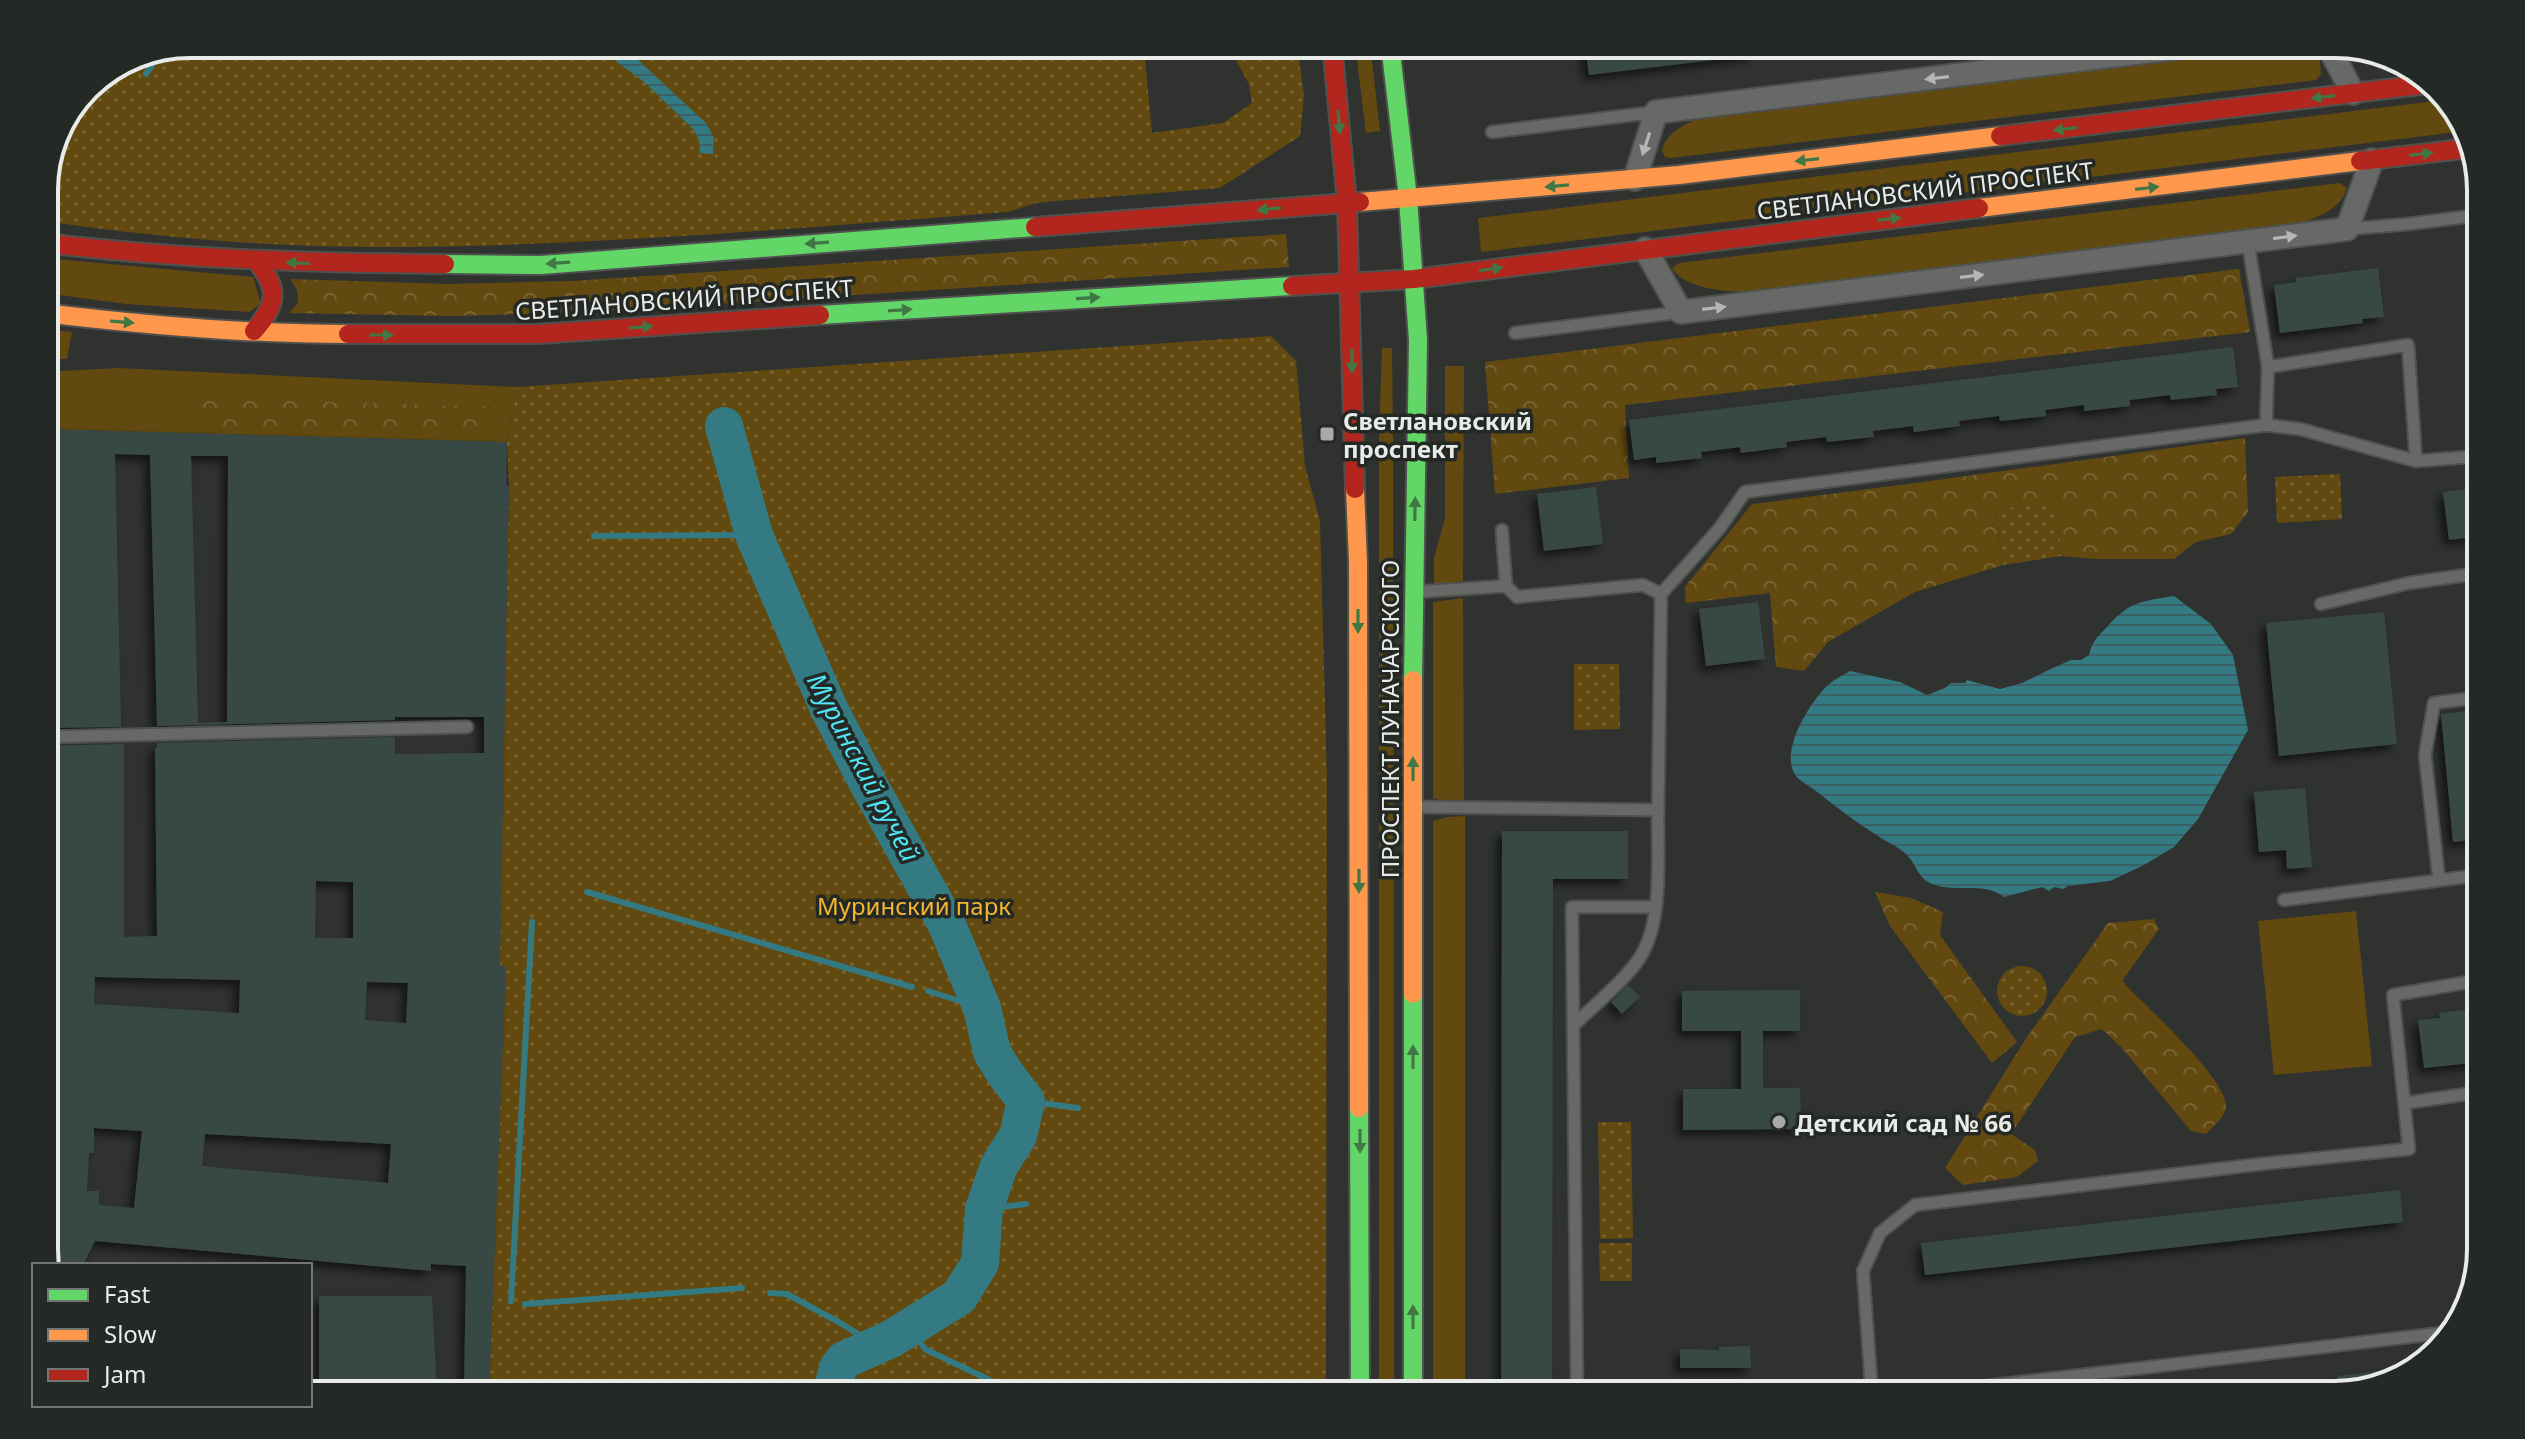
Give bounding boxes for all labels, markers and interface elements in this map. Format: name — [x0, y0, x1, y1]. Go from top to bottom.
one-way arrow — [1924, 71, 1949, 84]
one-way arrow — [2310, 91, 2335, 104]
one-way arrow — [1333, 110, 1346, 135]
one-way arrow — [2052, 123, 2077, 136]
one-way arrow — [1640, 132, 1652, 156]
one-way arrow — [2409, 147, 2434, 160]
street label: СВЕТЛАНОВСКИЙ ПРОСПЕКТ — [1755, 153, 2096, 227]
one-way arrow — [1794, 154, 1819, 167]
one-way arrow — [1544, 180, 1569, 193]
one-way arrow — [2135, 181, 2160, 194]
one-way arrow — [1256, 203, 1281, 216]
one-way arrow — [1877, 212, 1902, 225]
one-way arrow — [2273, 230, 2298, 243]
one-way arrow — [804, 237, 829, 250]
one-way arrow — [285, 256, 310, 269]
one-way arrow — [545, 257, 570, 270]
one-way arrow — [1479, 262, 1504, 275]
one-way arrow — [1960, 270, 1985, 283]
street label: СВЕТЛАНОВСКИЙ ПРОСПЕКТ — [514, 271, 855, 327]
one-way arrow — [1076, 291, 1101, 304]
one-way arrow — [1702, 301, 1727, 314]
one-way arrow — [888, 303, 913, 316]
one-way arrow — [110, 316, 135, 329]
one-way arrow — [629, 320, 654, 333]
one-way arrow — [369, 329, 394, 341]
one-way arrow — [1346, 349, 1358, 374]
place label: Светлановский проспект — [1343, 404, 1532, 465]
marker: Светлановский проспект — [1318, 425, 1336, 443]
one-way arrow — [1409, 496, 1421, 521]
street label: ПРОСПЕКТ ЛУНАЧАРСКОГО — [1373, 560, 1406, 878]
one-way arrow — [1352, 609, 1364, 634]
water label: Муринский ручей — [799, 666, 929, 868]
one-way arrow — [1407, 756, 1419, 781]
one-way arrow — [1353, 869, 1365, 894]
park label: Муринский парк — [817, 889, 1011, 922]
one-way arrow — [1407, 1044, 1419, 1069]
place label: Детский сад № 66 — [1795, 1106, 2012, 1139]
marker: Детский сад № 66 — [1770, 1113, 1788, 1131]
one-way arrow — [1354, 1129, 1366, 1154]
legend — [32, 1263, 312, 1407]
text: Fast — [104, 1277, 150, 1310]
one-way arrow — [1407, 1304, 1419, 1329]
text: Slow — [104, 1317, 156, 1350]
text: Jam — [102, 1357, 146, 1390]

